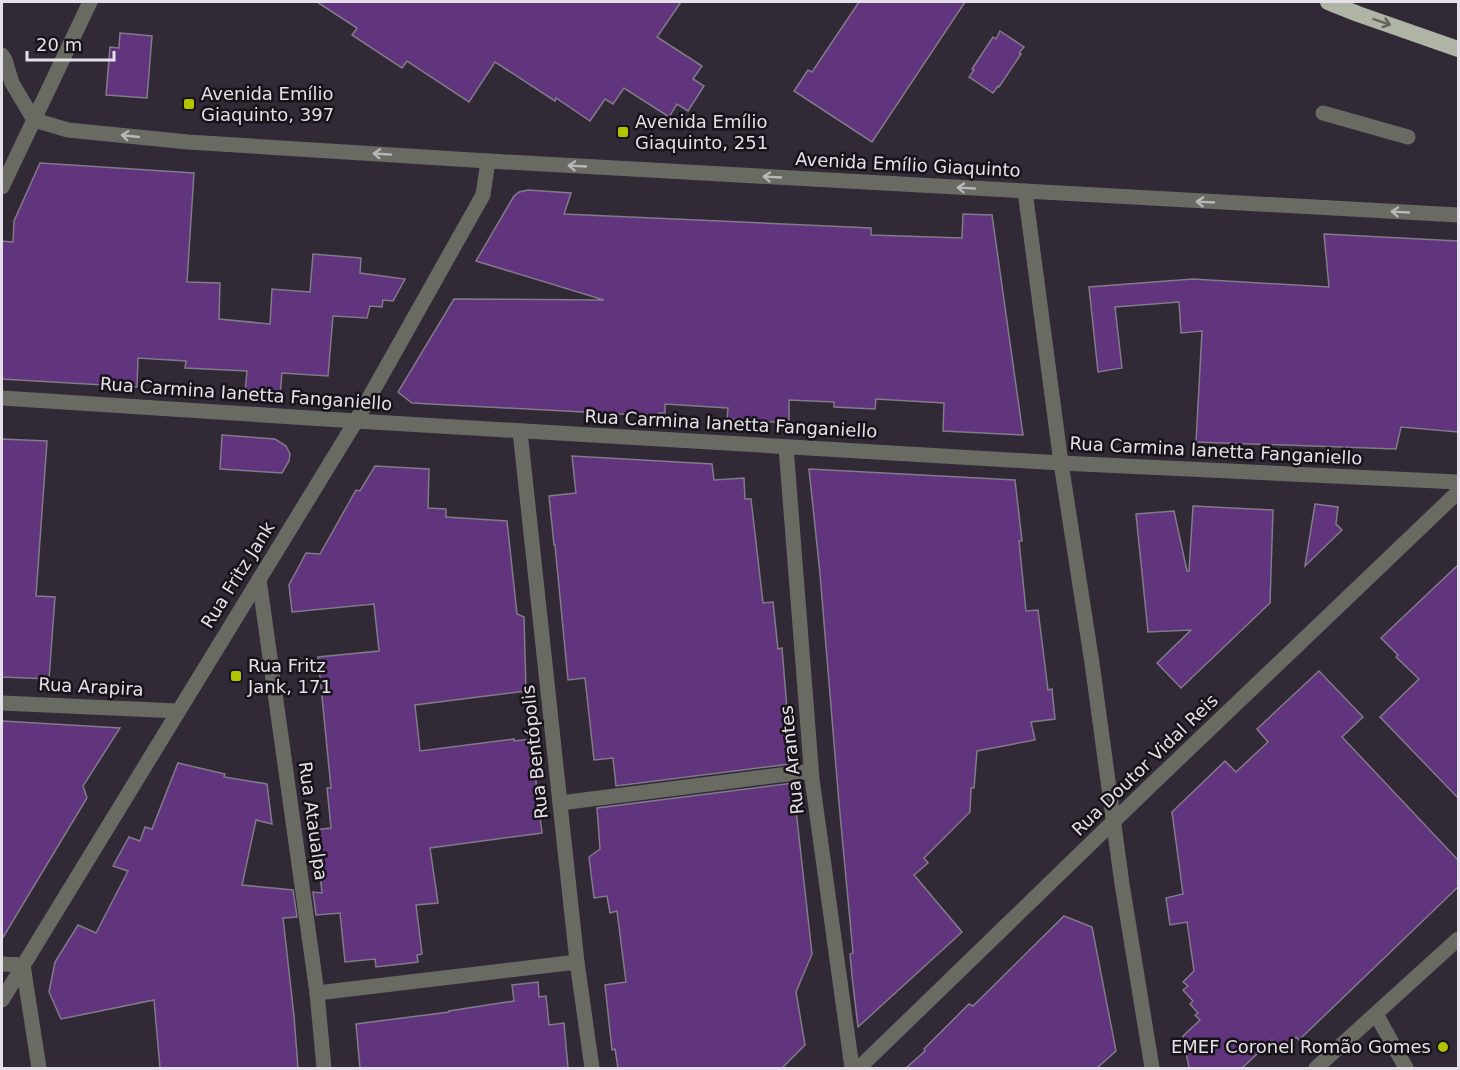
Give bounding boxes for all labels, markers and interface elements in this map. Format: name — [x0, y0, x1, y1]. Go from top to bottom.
one-way arrow — [1372, 18, 1391, 29]
scale bar — [27, 24, 114, 62]
text: 20 m — [36, 34, 82, 55]
place label: Avenida Emílio Giaquinto, 397 — [201, 83, 334, 125]
marker: Avenida Emílio Giaquinto, 397 — [182, 97, 196, 111]
place label: Avenida Emílio Giaquinto, 251 — [635, 111, 768, 153]
marker: Avenida Emílio Giaquinto, 251 — [616, 125, 630, 139]
one-way arrow — [121, 130, 141, 141]
street label: Avenida Emílio Giaquinto — [795, 148, 1021, 181]
one-way arrow — [373, 149, 393, 160]
one-way arrow — [568, 160, 588, 171]
one-way arrow — [762, 172, 782, 183]
one-way arrow — [957, 183, 977, 194]
one-way arrow — [1196, 196, 1216, 207]
one-way arrow — [1391, 207, 1411, 218]
street label: Rua Carmina Ianetta Fanganiello — [99, 373, 393, 414]
street label: Rua Carmina Ianetta Fanganiello — [584, 405, 878, 442]
street label: Rua Carmina Ianetta Fanganiello — [1069, 432, 1363, 469]
street label: Rua Fritz Jank — [196, 517, 279, 632]
place label: Rua Fritz Jank, 171 — [247, 655, 332, 697]
marker: Rua Fritz Jank, 171 — [229, 669, 243, 683]
street label: Rua Arapira — [38, 673, 144, 700]
street label: Rua Bentópolis — [517, 684, 552, 820]
street label: Rua Doutor Vidal Reis — [1067, 689, 1222, 840]
street label: Rua Arantes — [775, 704, 808, 816]
street label: Rua Ataualpa — [295, 760, 332, 882]
place label: EMEF Coronel Romão Gomes — [1171, 1036, 1431, 1057]
marker: EMEF Coronel Romão Gomes — [1436, 1040, 1450, 1054]

